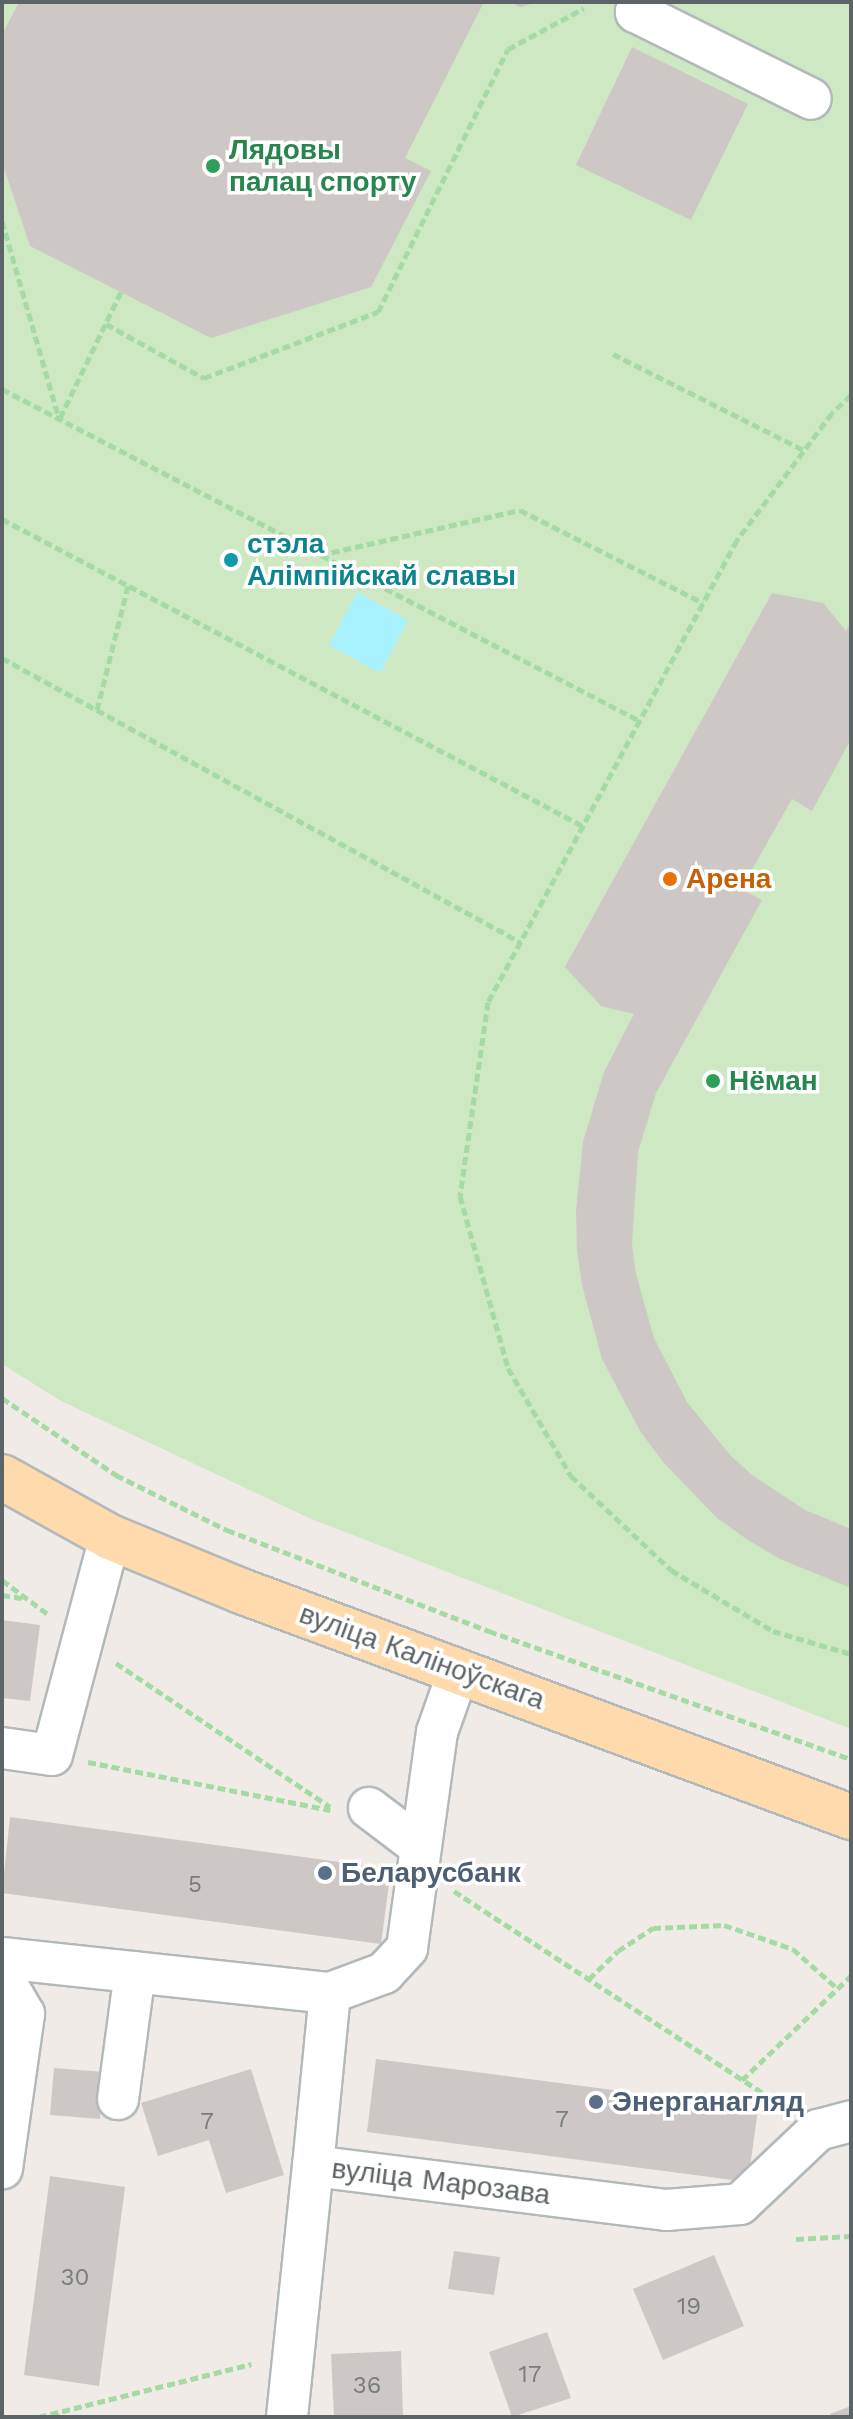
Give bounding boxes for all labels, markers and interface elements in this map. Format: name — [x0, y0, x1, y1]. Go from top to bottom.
place label: Лядовы палац спорту — [229, 133, 416, 199]
marker: Лядовы палац спорту — [204, 157, 222, 175]
place label: стэла Алімпійскай славы — [247, 527, 516, 593]
marker: стэла Алімпійскай славы — [222, 551, 240, 569]
place label: Арена — [686, 862, 771, 896]
marker: Арена — [661, 870, 679, 888]
place label: Нёман — [729, 1064, 818, 1098]
marker: Нёман — [704, 1072, 722, 1090]
street label: вуліца Каліноўскага — [295, 1597, 549, 1717]
place label: Беларусбанк — [341, 1856, 521, 1890]
marker: Беларусбанк — [316, 1864, 334, 1882]
house number: 5 — [188, 1871, 202, 1899]
place label: Энерганагляд — [612, 2085, 804, 2119]
marker: Энерганагляд — [587, 2093, 605, 2111]
house number: 7 — [555, 2106, 569, 2134]
house number: 7 — [200, 2108, 214, 2136]
street label: вуліца Марозава — [330, 2152, 552, 2212]
house number: 30 — [61, 2264, 89, 2292]
house number: 19 — [677, 2293, 701, 2321]
house number: 17 — [519, 2361, 541, 2389]
house number: 36 — [353, 2372, 381, 2400]

